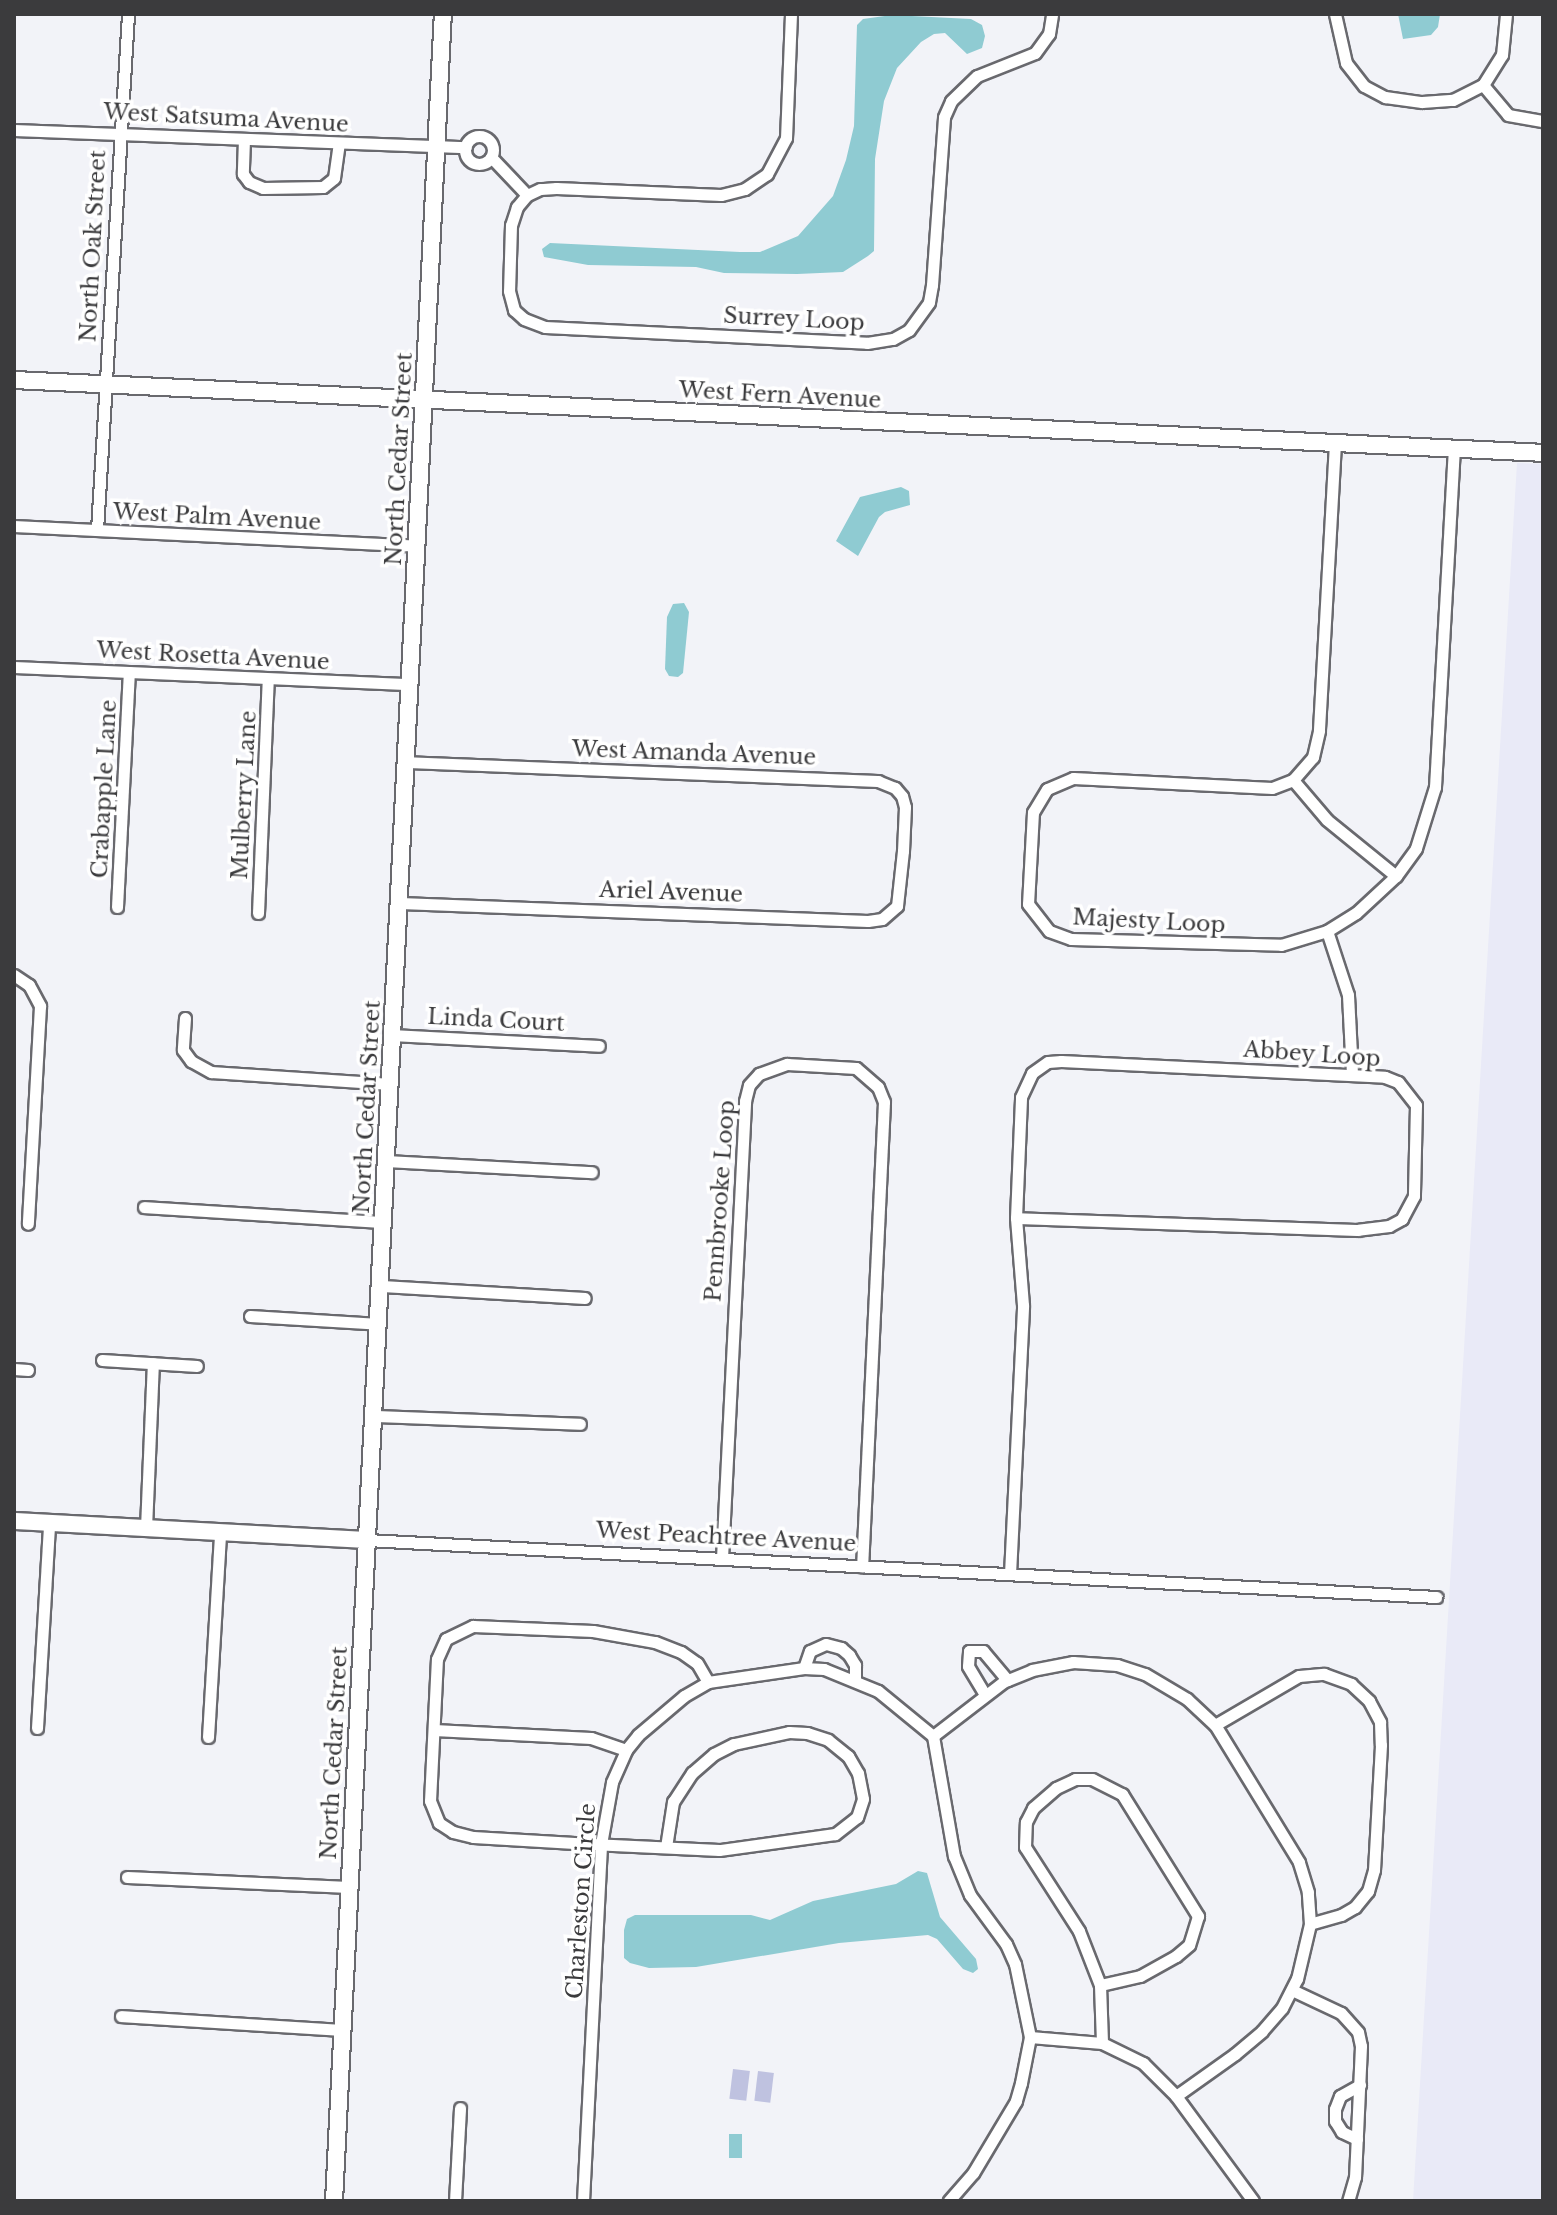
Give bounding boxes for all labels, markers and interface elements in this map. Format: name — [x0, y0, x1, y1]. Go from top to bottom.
street label: West Satsuma Avenue — [102, 98, 350, 138]
street label: North Oak Street — [75, 149, 111, 343]
street label: Surrey Loop — [722, 302, 866, 336]
street label: North Cedar Street — [380, 351, 418, 567]
street label: West Fern Avenue — [678, 376, 882, 414]
street label: West Palm Avenue — [112, 498, 322, 536]
street label: West Rosetta Avenue — [95, 637, 331, 675]
street label: Crabapple Lane — [86, 699, 122, 879]
street label: Mulberry Lane — [226, 710, 262, 880]
street label: West Amanda Avenue — [570, 736, 818, 770]
street label: Ariel Avenue — [598, 876, 744, 908]
street label: Majesty Loop — [1071, 904, 1227, 938]
street label: North Cedar Street — [348, 999, 386, 1215]
street label: Linda Court — [427, 1003, 565, 1037]
street label: Abbey Loop — [1242, 1036, 1382, 1072]
street label: Pennbrooke Loop — [700, 1099, 740, 1303]
street label: West Peachtree Avenue — [595, 1517, 857, 1557]
street label: North Cedar Street — [315, 1645, 353, 1861]
street label: Charleston Circle — [561, 1802, 601, 2000]

